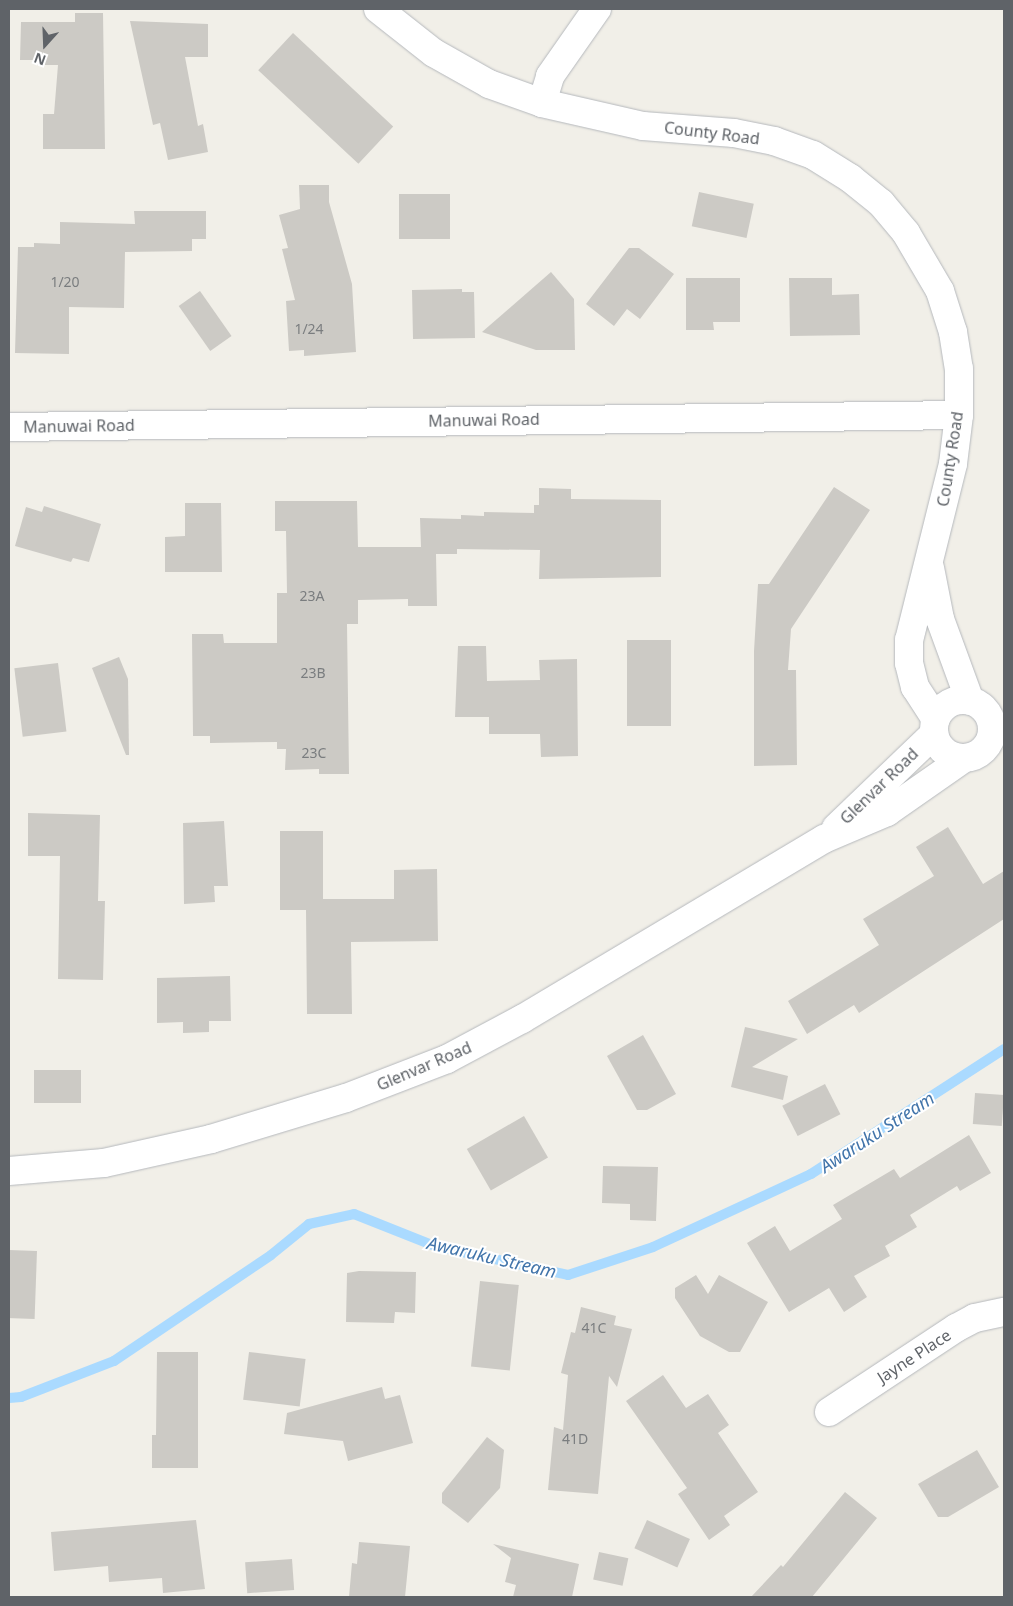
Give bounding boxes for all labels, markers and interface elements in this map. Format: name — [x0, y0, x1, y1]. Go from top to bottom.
north arrow — [20, 20, 70, 70]
text: N — [31, 49, 48, 70]
street label: County Road — [663, 118, 761, 148]
house number: 1/20 — [50, 274, 80, 290]
house number: 1/24 — [294, 321, 324, 337]
street label: Manuwai Road — [428, 409, 540, 431]
street label: County Road — [933, 410, 967, 508]
street label: Manuwai Road — [23, 415, 135, 437]
house number: 23A — [300, 588, 324, 604]
house number: 23B — [300, 665, 326, 681]
street label: Glenvar Road — [836, 744, 922, 828]
house number: 23C — [302, 745, 326, 761]
street label: Glenvar Road — [374, 1037, 474, 1095]
water label: Awaruku Stream — [816, 1087, 938, 1177]
water label: Awaruku Stream — [425, 1232, 559, 1282]
house number: 41C — [582, 1320, 606, 1336]
street label: Jayne Place — [874, 1325, 954, 1387]
house number: 41D — [562, 1431, 588, 1447]

